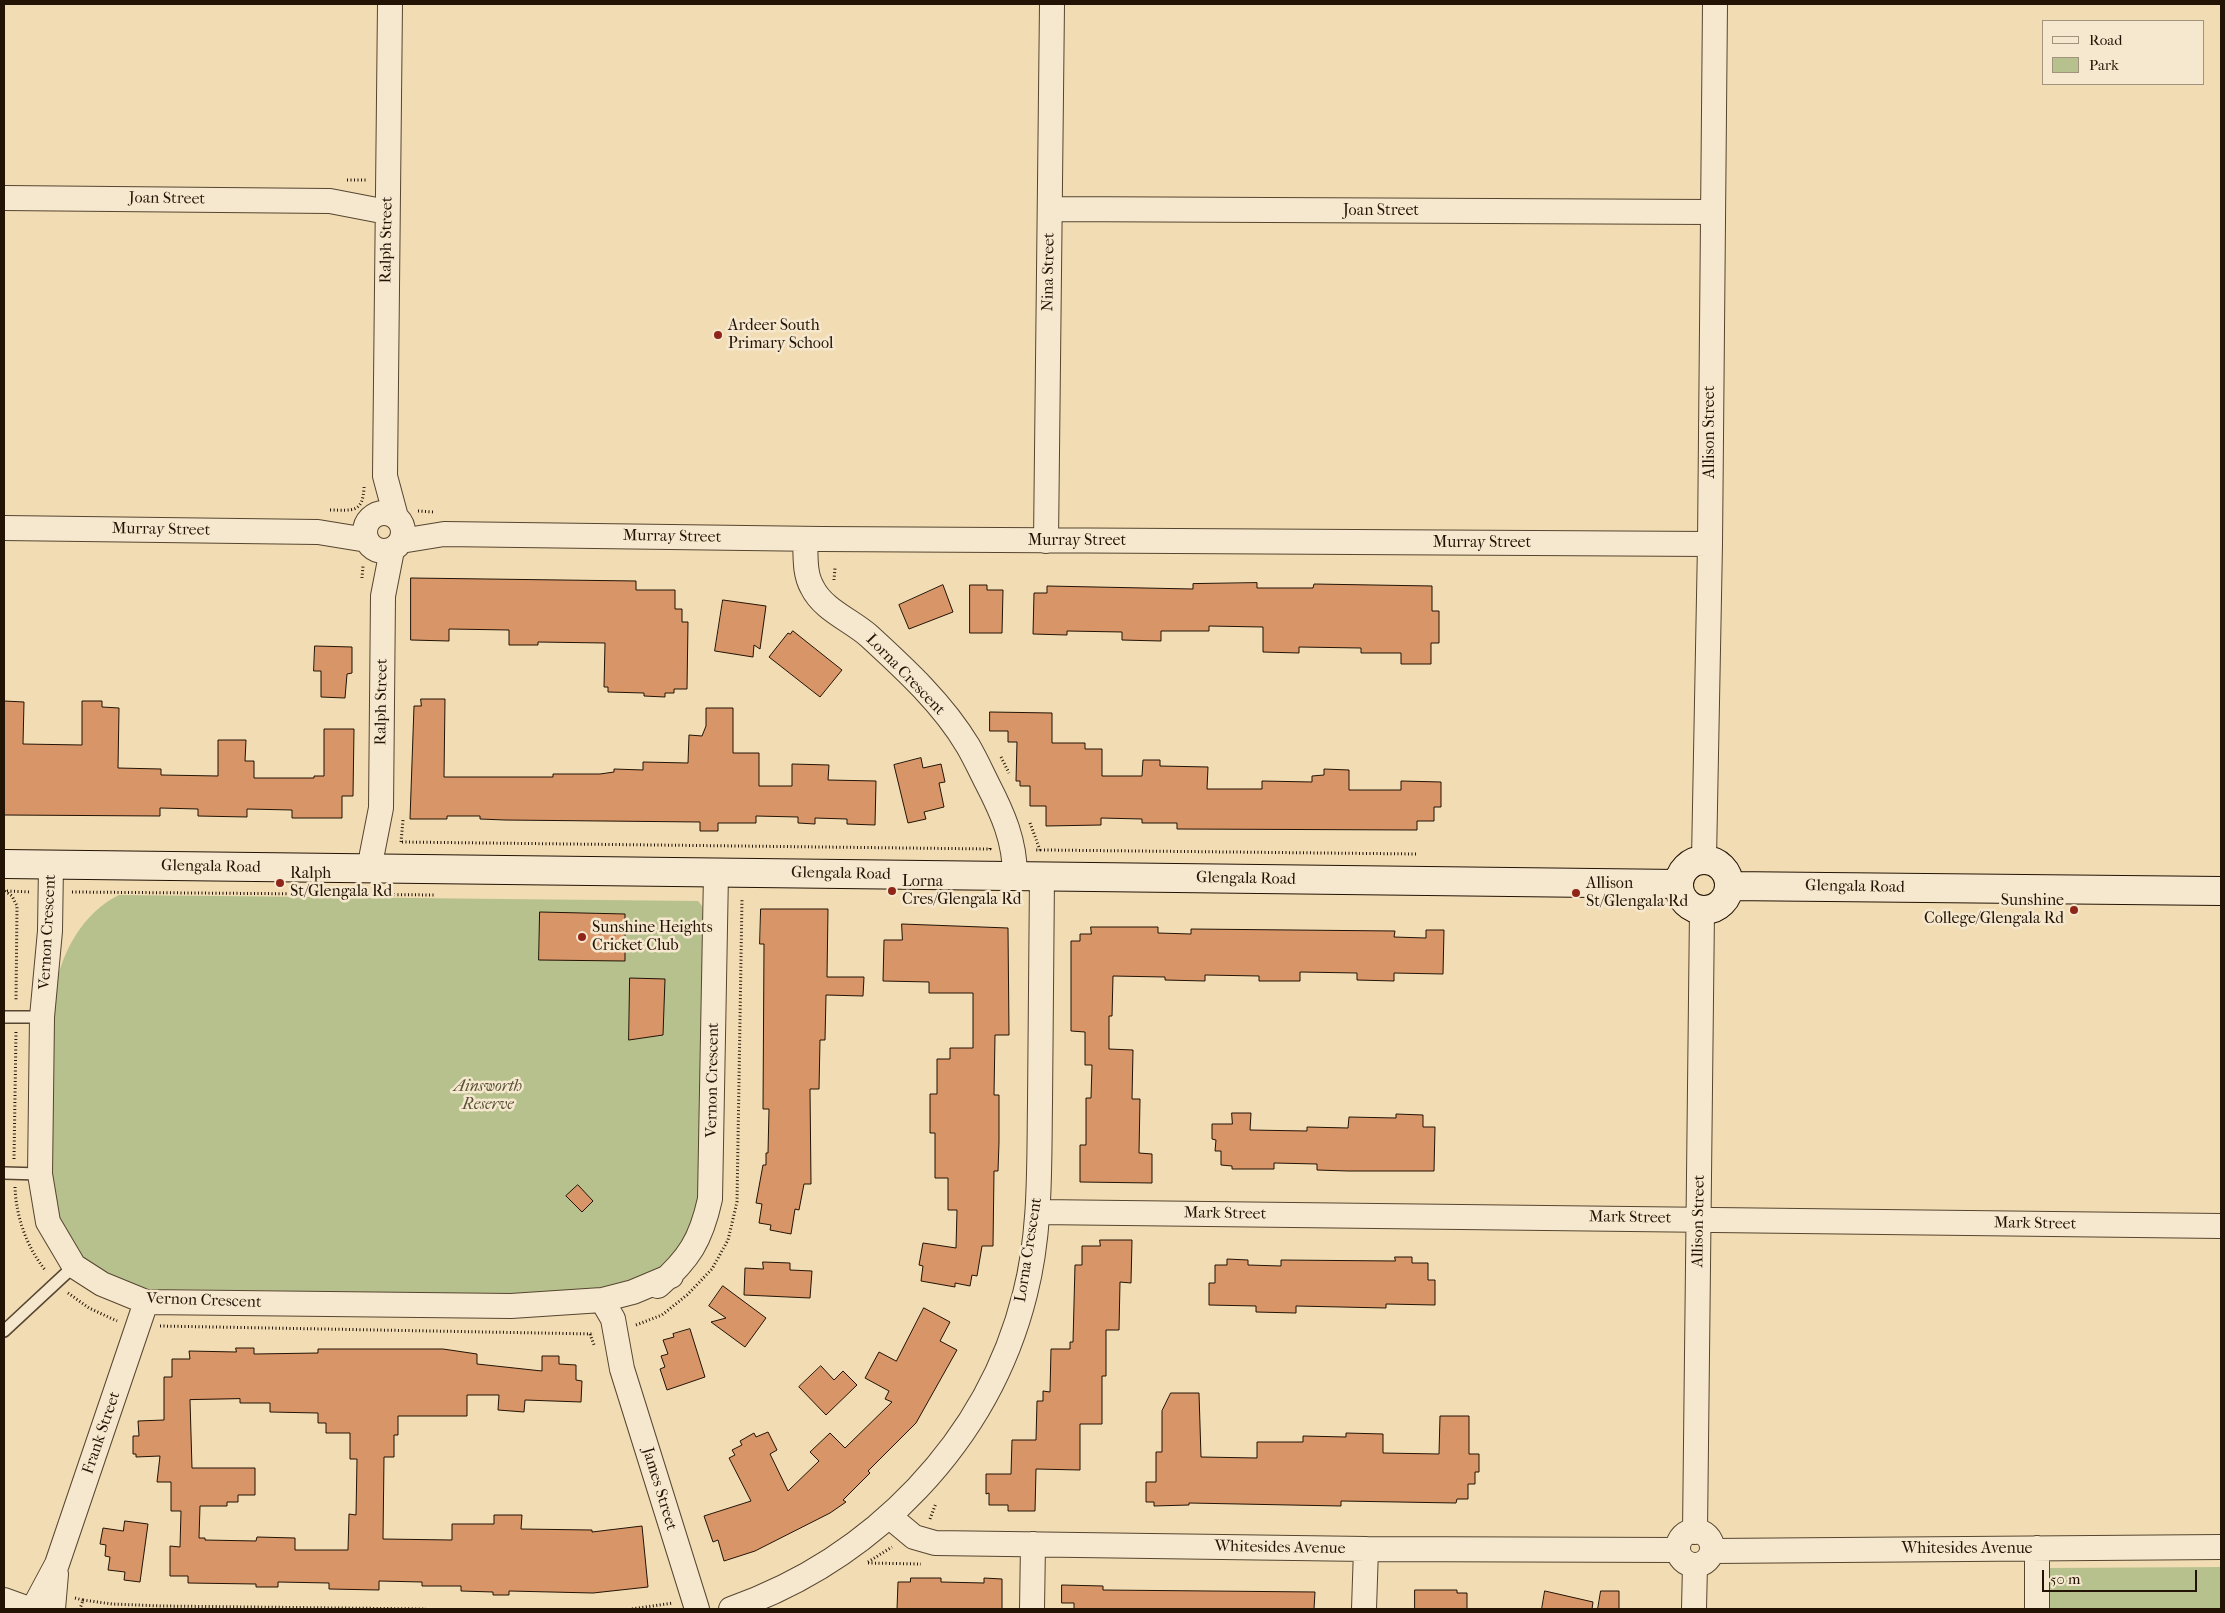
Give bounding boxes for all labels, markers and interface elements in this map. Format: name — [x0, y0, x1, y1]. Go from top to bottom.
legend — [2042, 20, 2205, 85]
text: Road — [2089, 31, 2122, 49]
text: Park — [2089, 56, 2119, 74]
street label: Joan Street — [129, 189, 205, 209]
street label: Ralph Street — [377, 196, 397, 284]
street label: Joan Street — [1343, 201, 1419, 221]
street label: Nina Street — [1039, 232, 1059, 312]
place label: Ardeer South Primary School — [728, 316, 833, 354]
marker: Ardeer South Primary School — [712, 329, 724, 341]
street label: Allison Street — [1700, 386, 1720, 478]
street label: Murray Street — [112, 520, 210, 540]
street label: Murray Street — [623, 527, 721, 547]
street label: Murray Street — [1028, 531, 1126, 551]
street label: Murray Street — [1433, 533, 1531, 553]
street label: Lorna Crescent — [861, 630, 949, 720]
street label: Ralph Street — [372, 658, 392, 746]
street label: Glengala Road — [161, 857, 261, 877]
place label: Ralph St/Glengala Rd — [290, 864, 392, 902]
street label: Glengala Road — [791, 864, 891, 884]
street label: Glengala Road — [1196, 869, 1296, 889]
place label: Lorna Cres/Glengala Rd — [902, 872, 1021, 910]
street label: Vernon Crescent — [35, 874, 61, 990]
place label: Allison St/Glengala Rd — [1586, 874, 1688, 912]
marker: Ralph St/Glengala Rd — [274, 877, 286, 889]
street label: Glengala Road — [1805, 877, 1905, 897]
marker: Lorna Cres/Glengala Rd — [886, 885, 898, 897]
marker: Allison St/Glengala Rd — [1570, 887, 1582, 899]
place label: Sunshine College/Glengala Rd — [1924, 891, 2064, 929]
marker: Sunshine College/Glengala Rd — [2068, 904, 2080, 916]
place label: Sunshine Heights Cricket Club — [592, 918, 713, 956]
marker: Sunshine Heights Cricket Club — [576, 931, 588, 943]
street label: Vernon Crescent — [702, 1022, 724, 1138]
park label: Ainsworth Reserve — [454, 1077, 522, 1115]
street label: Allison Street — [1689, 1174, 1709, 1268]
street label: Lorna Crescent — [1011, 1196, 1047, 1304]
street label: Mark Street — [1184, 1204, 1266, 1224]
street label: Mark Street — [1589, 1208, 1671, 1228]
street label: Mark Street — [1994, 1214, 2076, 1234]
street label: Vernon Crescent — [146, 1289, 262, 1313]
street label: Frank Street — [79, 1389, 125, 1477]
street label: James Street — [637, 1445, 681, 1533]
street label: Whitesides Avenue — [1214, 1537, 1346, 1559]
street label: Whitesides Avenue — [1901, 1539, 2033, 1559]
scale bar — [2045, 1560, 2200, 1592]
text: 50 m — [2050, 1570, 2080, 1588]

